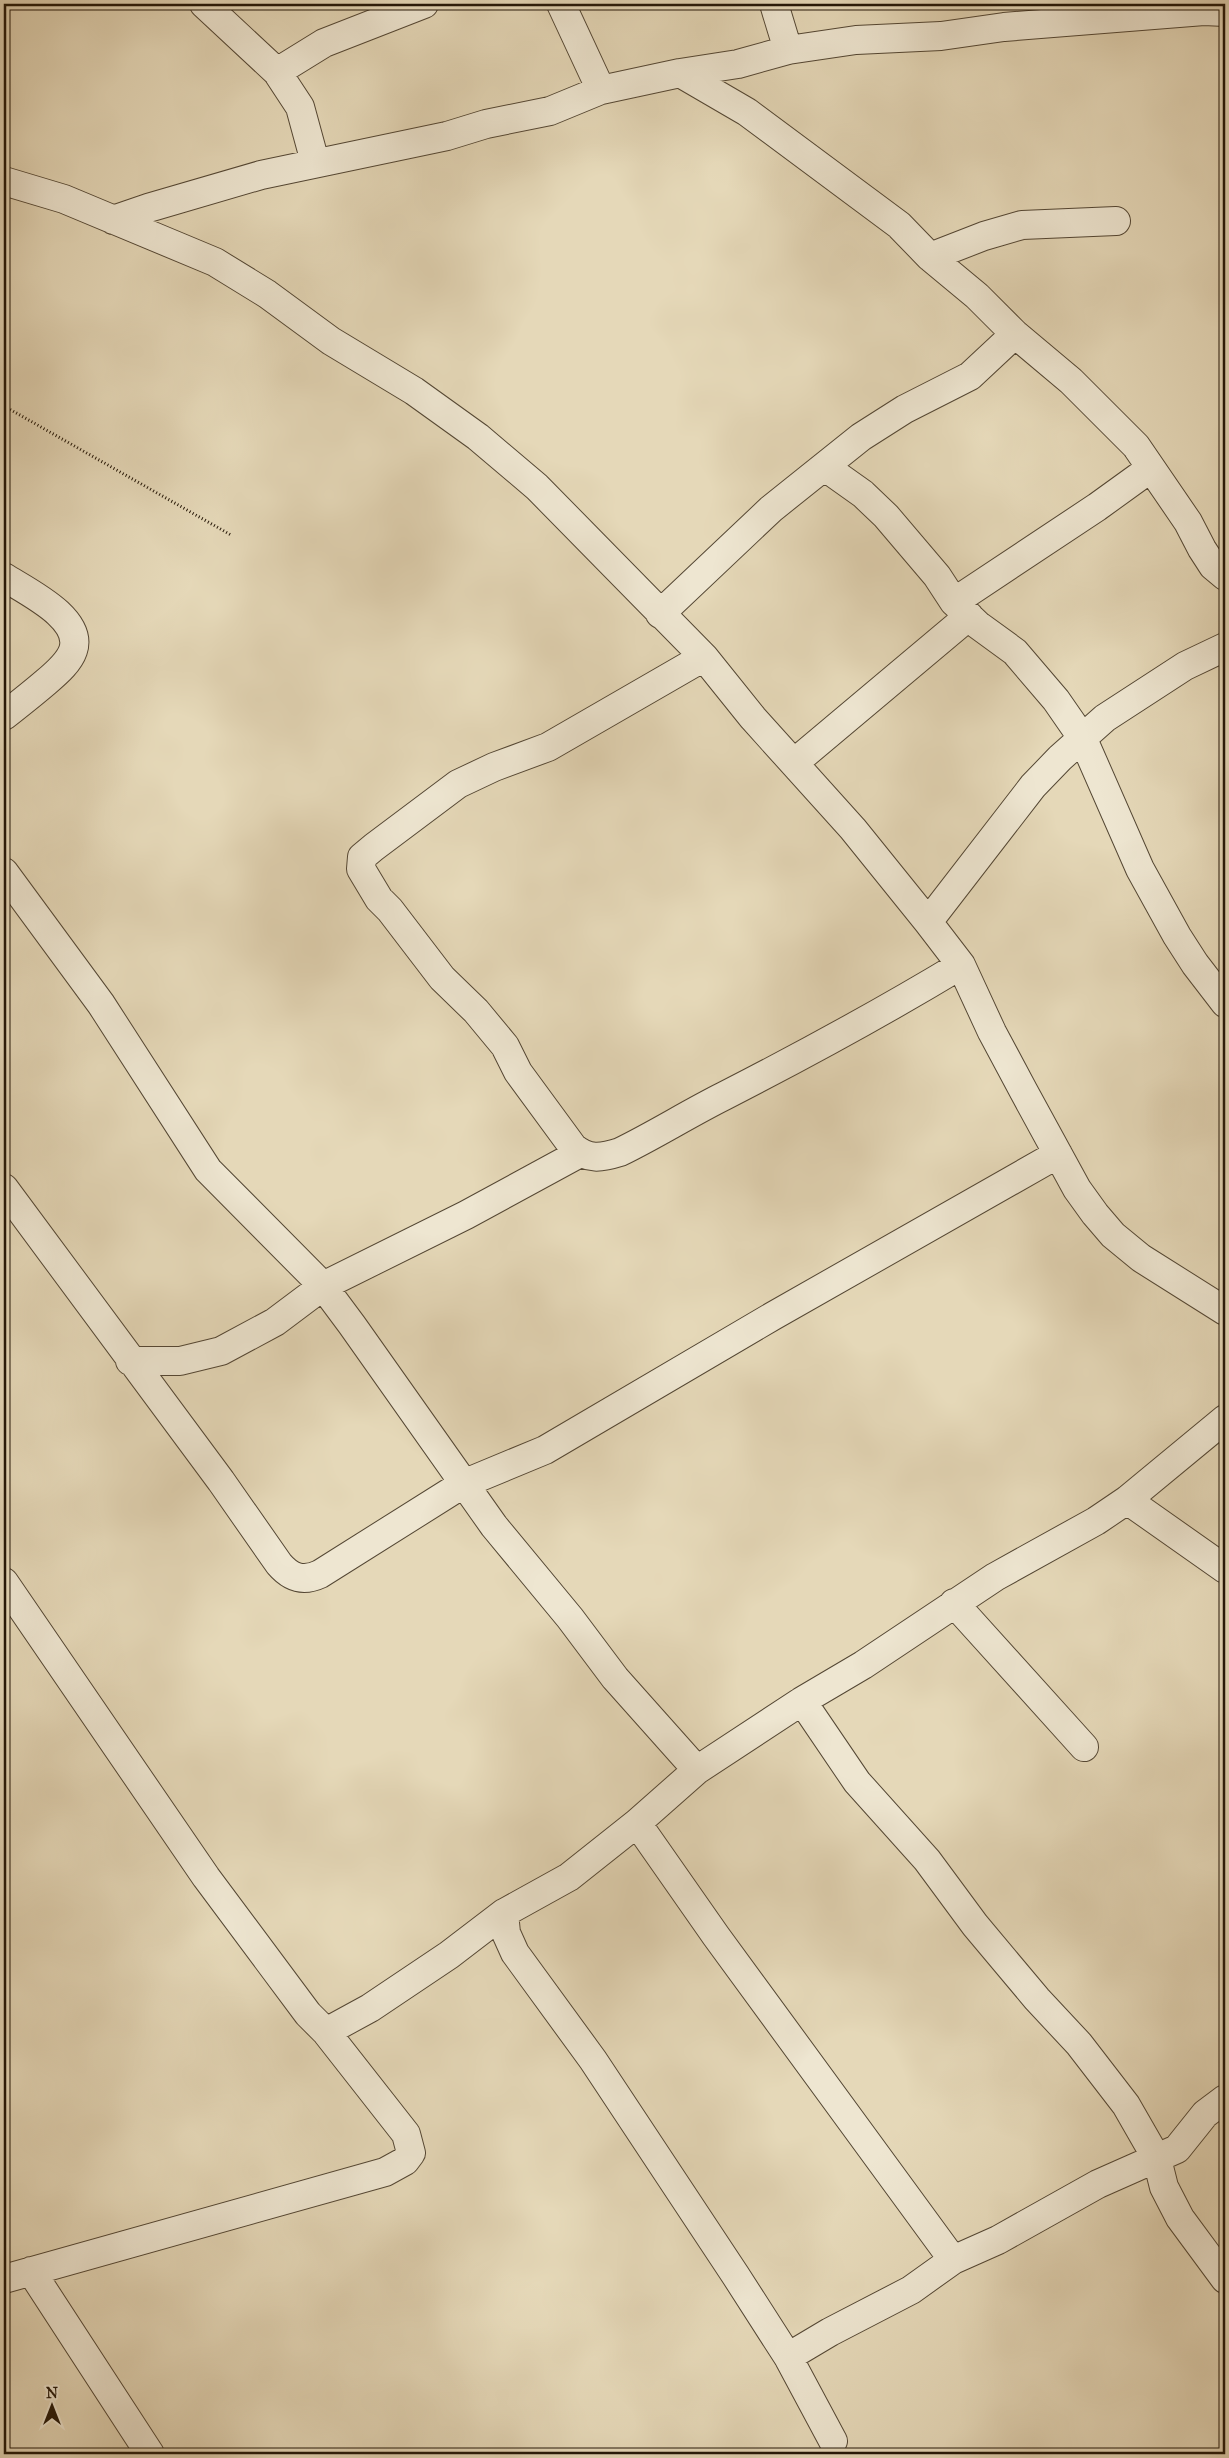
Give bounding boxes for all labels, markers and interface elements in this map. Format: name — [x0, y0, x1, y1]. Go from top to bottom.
north arrow — [28, 2380, 78, 2430]
text: N — [46, 2385, 58, 2402]

